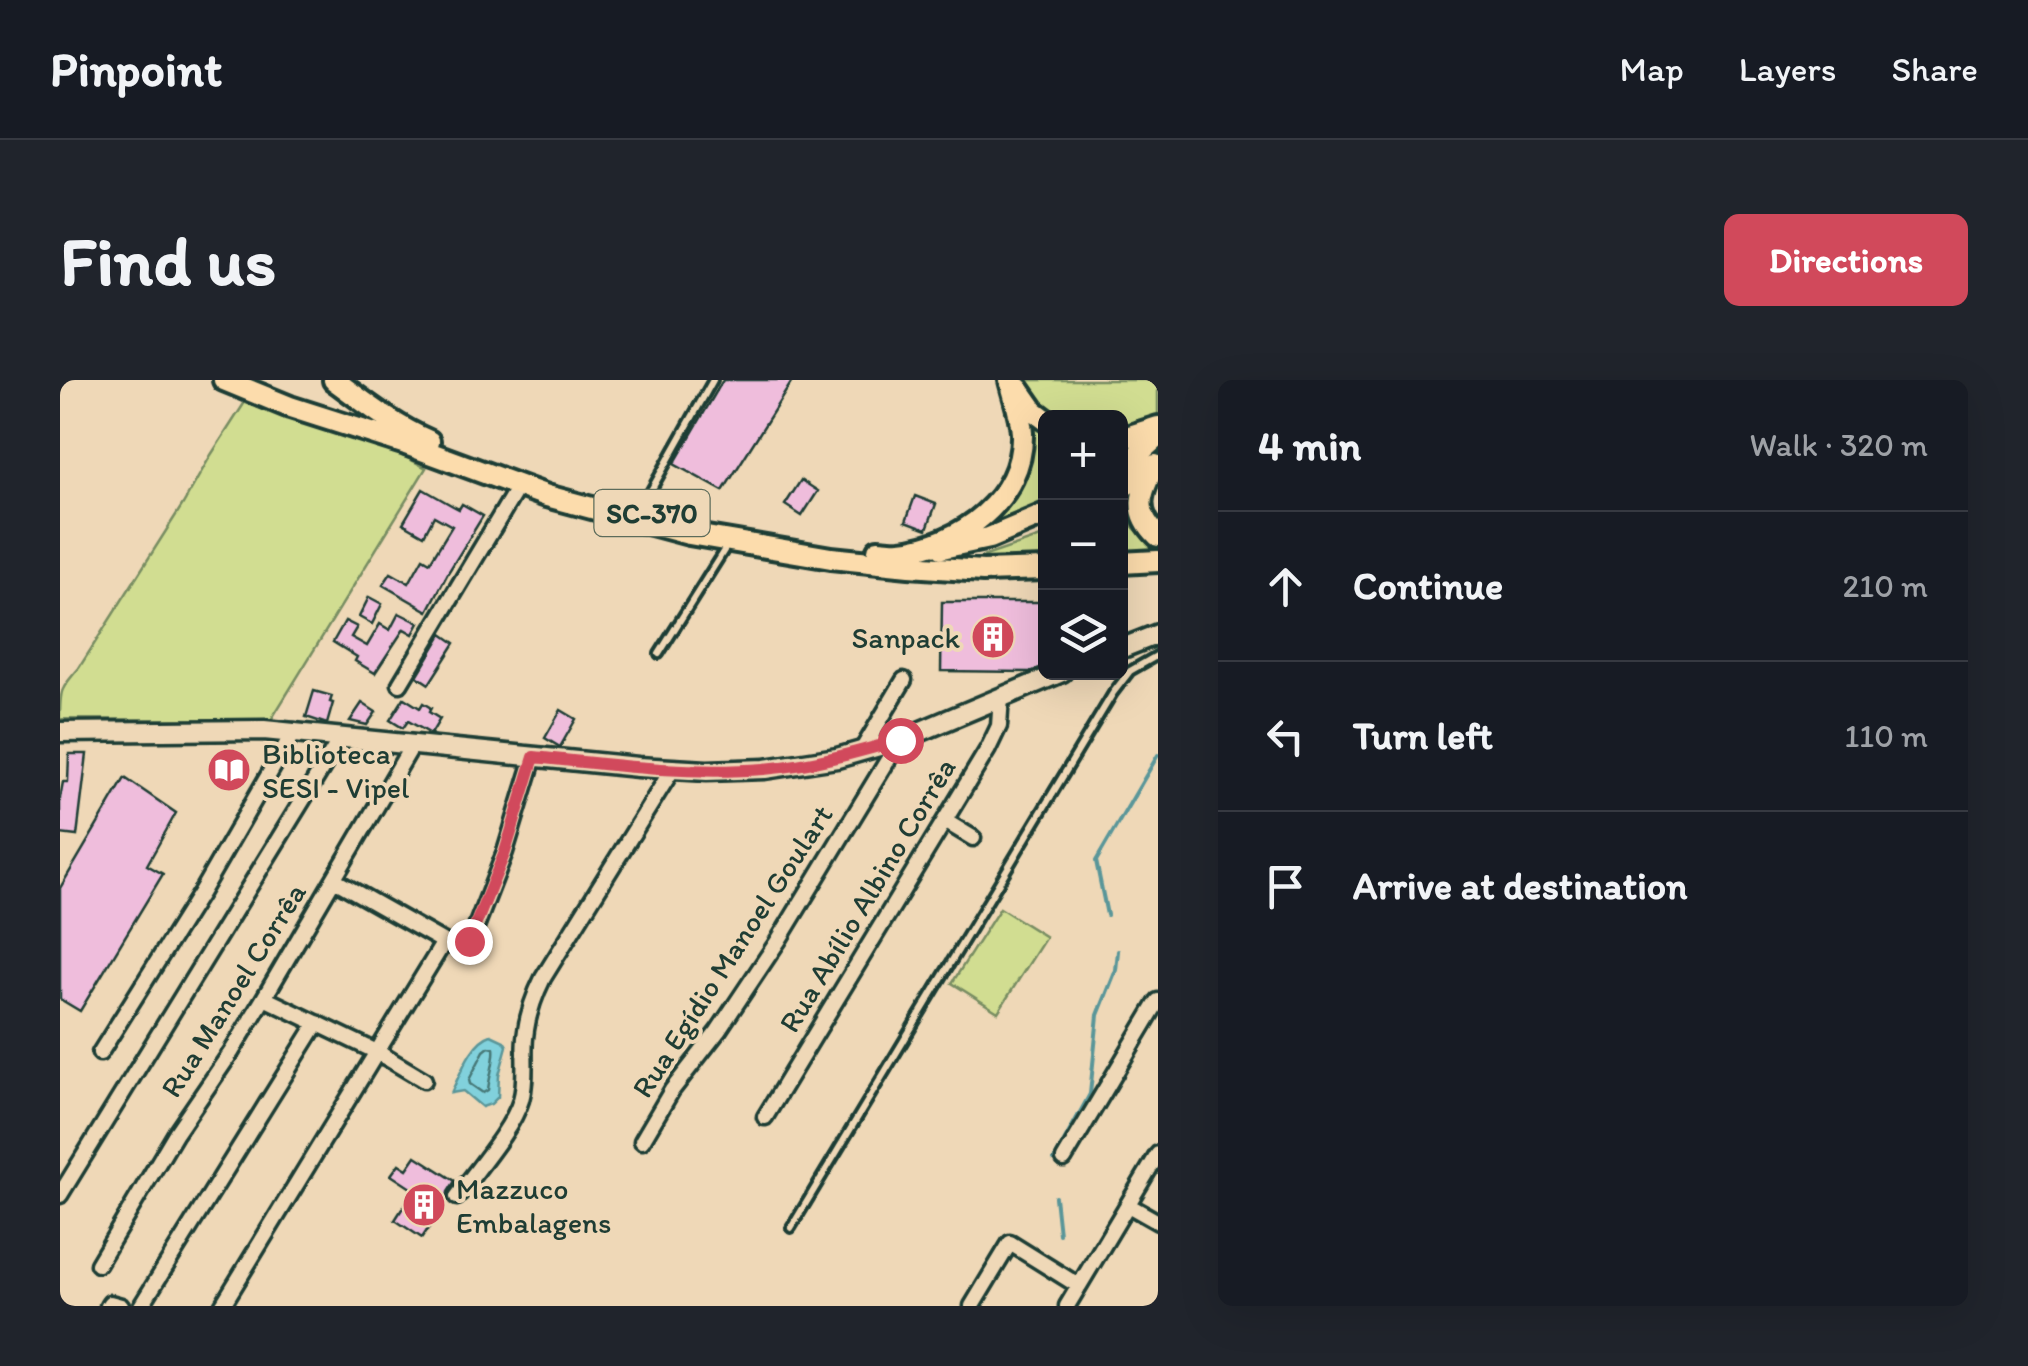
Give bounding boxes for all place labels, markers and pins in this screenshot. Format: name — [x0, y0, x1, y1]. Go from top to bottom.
building icon: Sanpack — [970, 614, 1016, 660]
place label: Sanpack — [851, 619, 960, 656]
place label: Biblioteca SESI - Vipel — [262, 735, 410, 806]
library icon: Biblioteca SESI - Vipel — [206, 747, 252, 793]
place label: Mazzuco Embalagens — [456, 1170, 612, 1241]
building icon: Mazzuco Embalagens — [401, 1182, 447, 1228]

